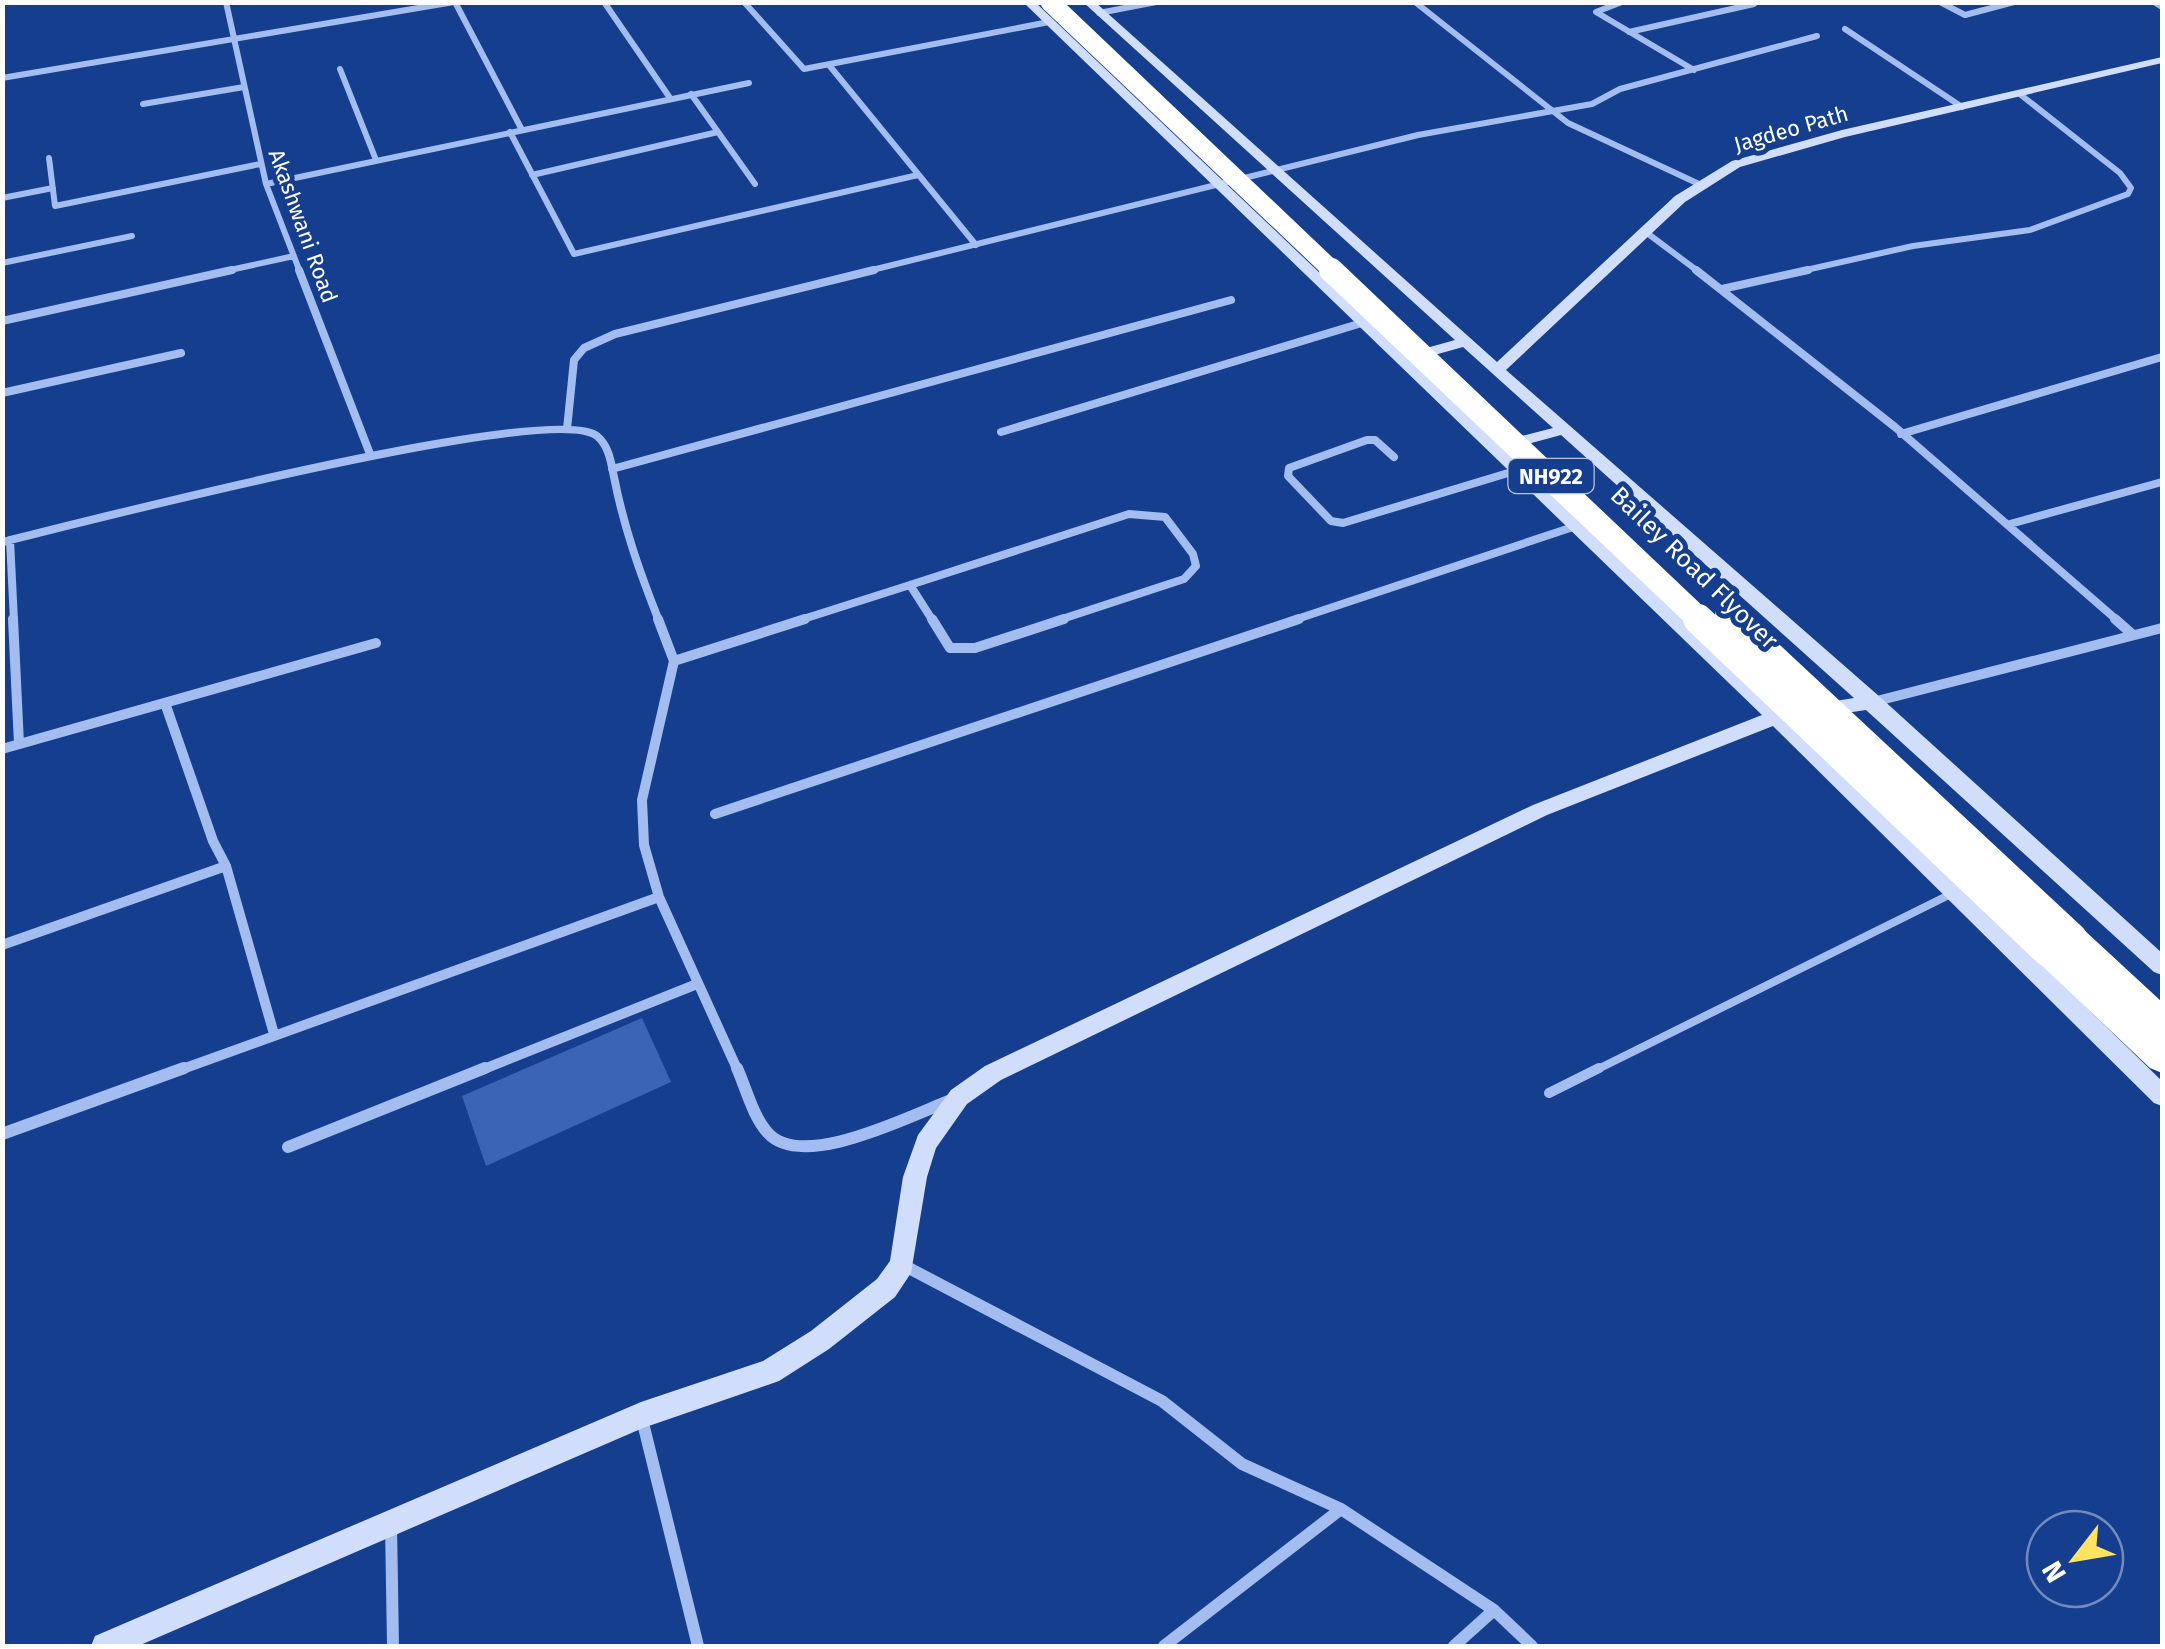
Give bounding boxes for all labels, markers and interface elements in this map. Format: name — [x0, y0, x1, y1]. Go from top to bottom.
street label: Jagdeo Path — [1731, 100, 1851, 158]
street label: Akashwani Road — [263, 145, 343, 307]
road number: NH922 — [1508, 459, 1594, 493]
street label: Bailey Road Flyover — [1604, 480, 1784, 656]
north arrow — [2025, 1509, 2125, 1609]
text: N — [2035, 1555, 2073, 1588]

